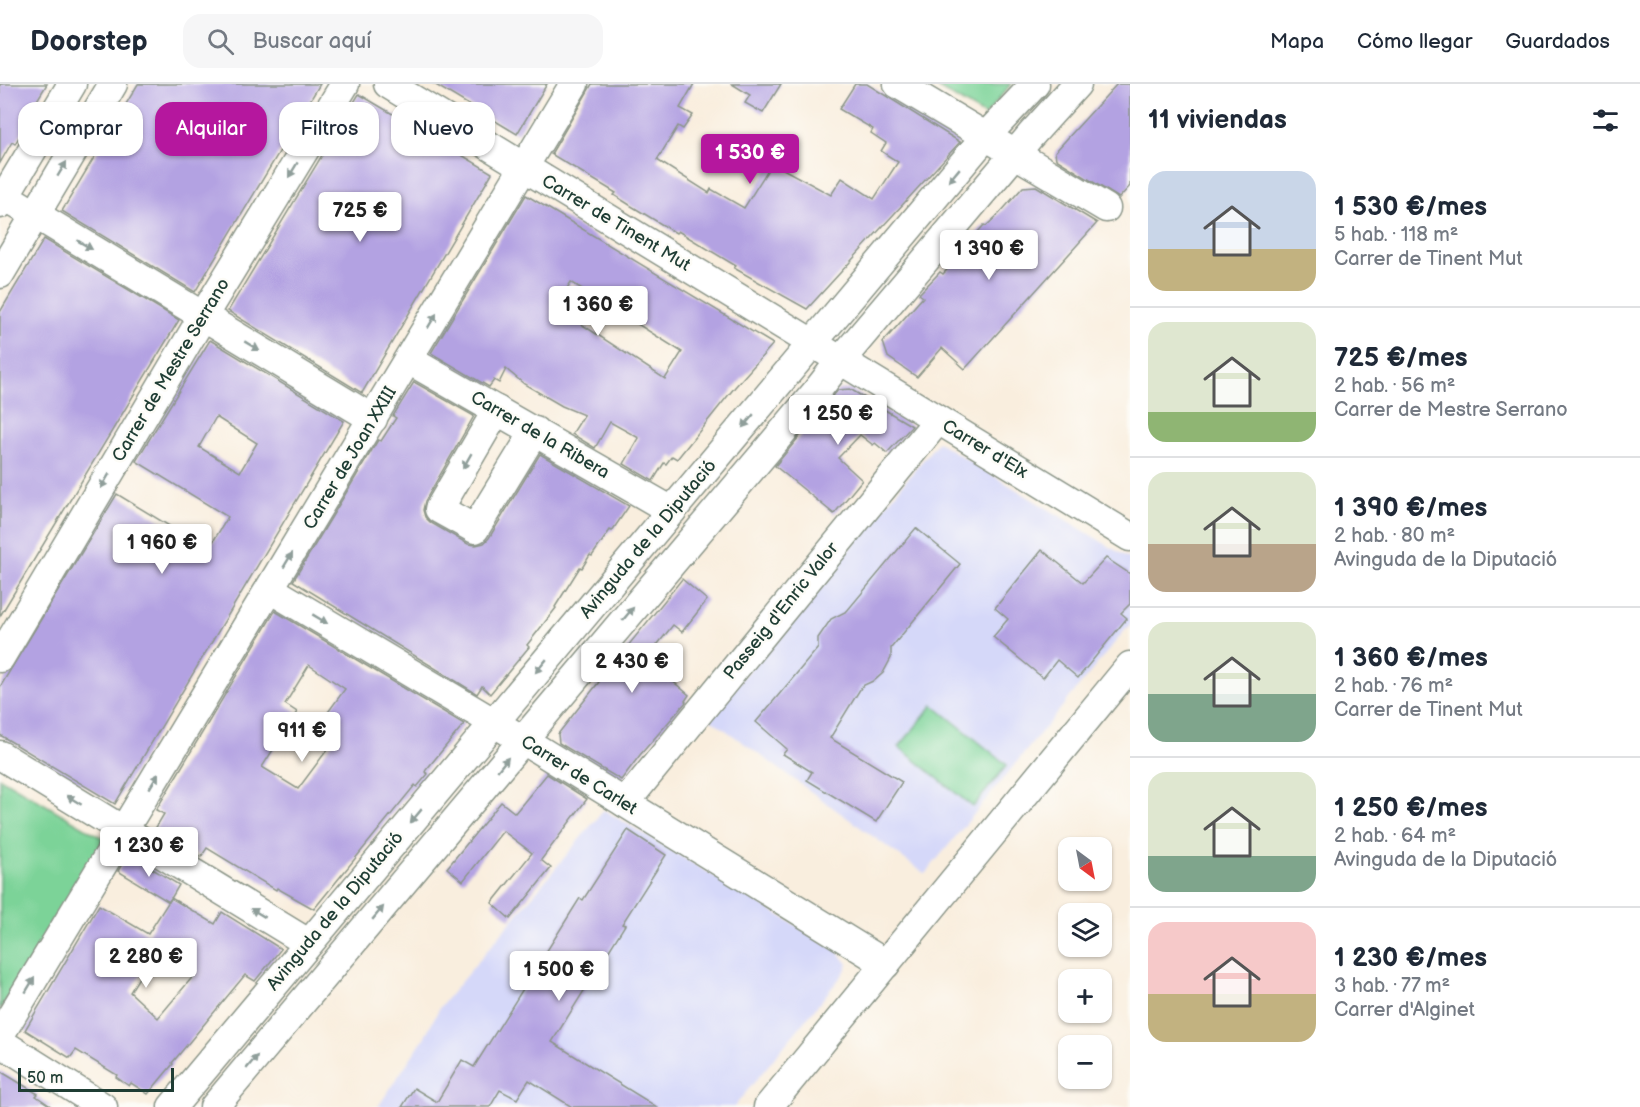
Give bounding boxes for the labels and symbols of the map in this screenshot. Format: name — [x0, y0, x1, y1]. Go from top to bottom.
pin: 1 530 € — [695, 134, 805, 185]
one-way arrow — [56, 161, 67, 177]
one-way arrow — [287, 162, 298, 178]
one-way arrow — [948, 167, 961, 183]
street label: Carrer de Tinent Mut — [538, 170, 695, 276]
pin: 725 € — [318, 192, 402, 243]
pin: 1 390 € — [934, 230, 1044, 281]
one-way arrow — [77, 240, 94, 250]
street label: Carrer de Mestre Serrano — [108, 274, 234, 466]
pin: 1 360 € — [543, 286, 653, 337]
one-way arrow — [426, 313, 437, 329]
one-way arrow — [244, 340, 260, 351]
street label: Carrer de Joan XXIII — [299, 383, 401, 533]
street label: Carrer de la Ribera — [467, 387, 613, 483]
pin: 1 250 € — [783, 395, 893, 446]
one-way arrow — [742, 413, 755, 428]
street label: Carrer d'Elx — [938, 415, 1032, 483]
one-way arrow — [462, 453, 473, 469]
street label: Avinguda de la Diputació — [575, 455, 721, 623]
one-way arrow — [100, 473, 111, 489]
pin: 1 960 € — [107, 524, 217, 575]
street label: Passeig d'Enric Valor — [719, 538, 843, 684]
one-way arrow — [282, 552, 293, 568]
one-way arrow — [622, 606, 635, 622]
one-way arrow — [312, 614, 328, 625]
pin: 2 430 € — [577, 643, 687, 694]
one-way arrow — [535, 658, 548, 673]
pin: 911 € — [260, 712, 344, 763]
street label: Carrer de Carlet — [517, 731, 641, 819]
one-way arrow — [497, 756, 510, 772]
one-way arrow — [149, 773, 160, 789]
one-way arrow — [66, 795, 82, 806]
one-way arrow — [410, 808, 423, 823]
pin: 1 230 € — [94, 827, 204, 878]
street label: Avinguda de la Diputació — [262, 827, 408, 995]
north arrow — [1058, 837, 1112, 891]
one-way arrow — [371, 905, 384, 921]
one-way arrow — [250, 907, 266, 918]
pin: 2 280 € — [91, 938, 201, 989]
pin: 1 500 € — [504, 951, 614, 1002]
one-way arrow — [25, 977, 36, 993]
one-way arrow — [245, 1055, 258, 1070]
scale bar — [18, 1065, 174, 1092]

